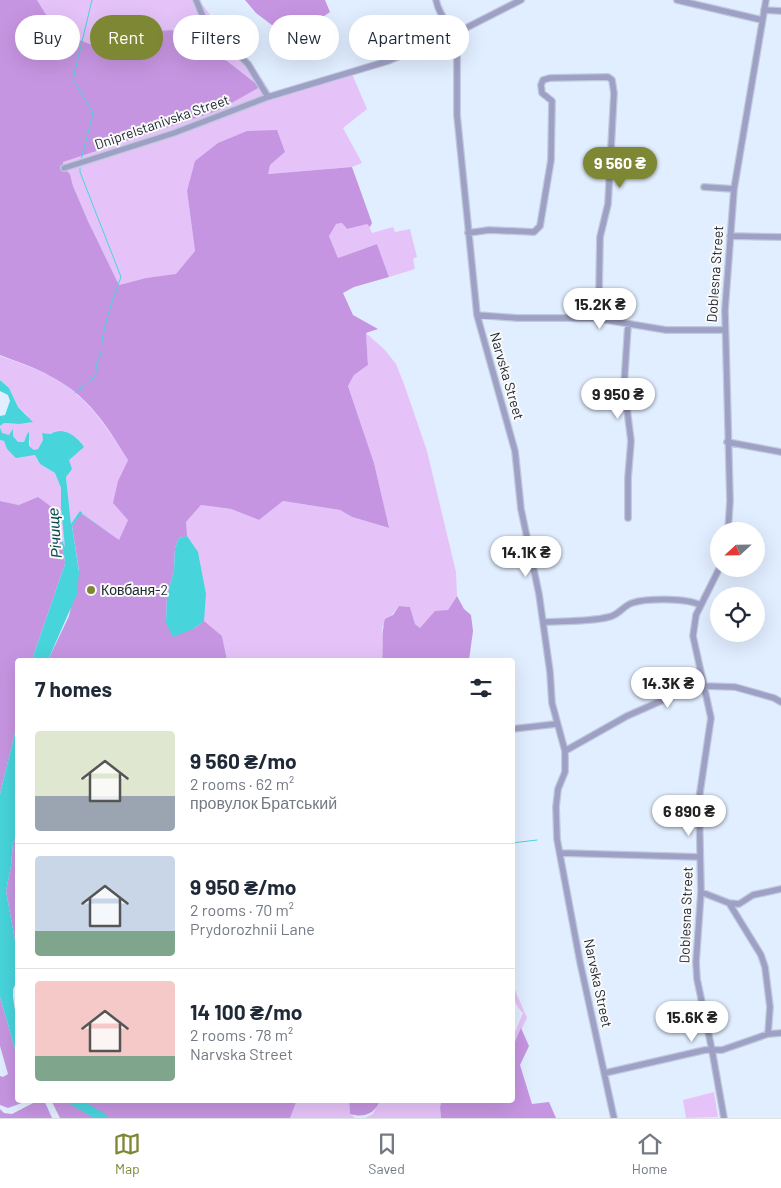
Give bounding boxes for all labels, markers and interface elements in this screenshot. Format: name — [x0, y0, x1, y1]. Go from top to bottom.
chip: Buy — [15, 15, 80, 60]
chip: Rent — [90, 15, 163, 60]
chip: Filters — [173, 15, 259, 60]
chip: New — [269, 15, 339, 60]
chip: Apartment — [349, 15, 469, 60]
street label: Dniprelstanivska Street — [92, 90, 231, 153]
pin: 9 560 ₴ — [574, 146, 666, 189]
text: 9 560 ₴ — [594, 153, 646, 172]
street label: Doblesna Street — [703, 225, 726, 323]
pin: 15.2K ₴ — [554, 288, 646, 330]
text: 15.2K ₴ — [574, 294, 626, 313]
street label: Narvska Street — [487, 330, 528, 422]
pin: 9 950 ₴ — [572, 378, 664, 420]
text: 9 950 ₴ — [592, 384, 644, 403]
water label: Річище — [43, 507, 65, 559]
north arrow — [710, 522, 765, 578]
map controls — [710, 522, 765, 642]
pin: 14.1K ₴ — [480, 536, 572, 578]
text: 14.1K ₴ — [501, 542, 551, 561]
place label: Ковбаня-2 — [101, 581, 168, 598]
marker: Ковбаня-2 — [85, 584, 97, 596]
button: locate — [710, 587, 765, 642]
pin: 14.3K ₴ — [622, 666, 714, 709]
text: 14.3K ₴ — [642, 673, 694, 692]
icon: filters — [467, 674, 495, 702]
text: 7 homes — [35, 676, 112, 701]
text: 9 560 ₴/mo — [190, 748, 297, 773]
icon: home — [75, 751, 135, 811]
text: 2 rooms · 62 m² — [190, 774, 294, 793]
text: провулок Братський — [190, 793, 337, 812]
pin: 6 890 ₴ — [643, 794, 735, 837]
text: 6 890 ₴ — [663, 801, 715, 820]
street label: Doblesna Street — [675, 866, 696, 964]
text: 9 950 ₴/mo — [190, 874, 297, 899]
icon: home — [75, 876, 135, 936]
text: 2 rooms · 70 m² — [190, 900, 294, 919]
text: Prydorozhnii Lane — [190, 919, 315, 938]
street label: Narvska Street — [581, 937, 616, 1029]
text: 14 100 ₴/mo — [190, 999, 302, 1024]
pin: 15.6K ₴ — [646, 1000, 738, 1043]
icon: home — [75, 1001, 135, 1061]
text: 15.6K ₴ — [666, 1007, 718, 1026]
text: 2 rooms · 78 m² — [190, 1025, 293, 1044]
text: Narvska Street — [190, 1044, 293, 1063]
tab: Map — [113, 1130, 141, 1177]
tab: Saved — [368, 1130, 405, 1177]
tab: Home — [632, 1130, 668, 1177]

